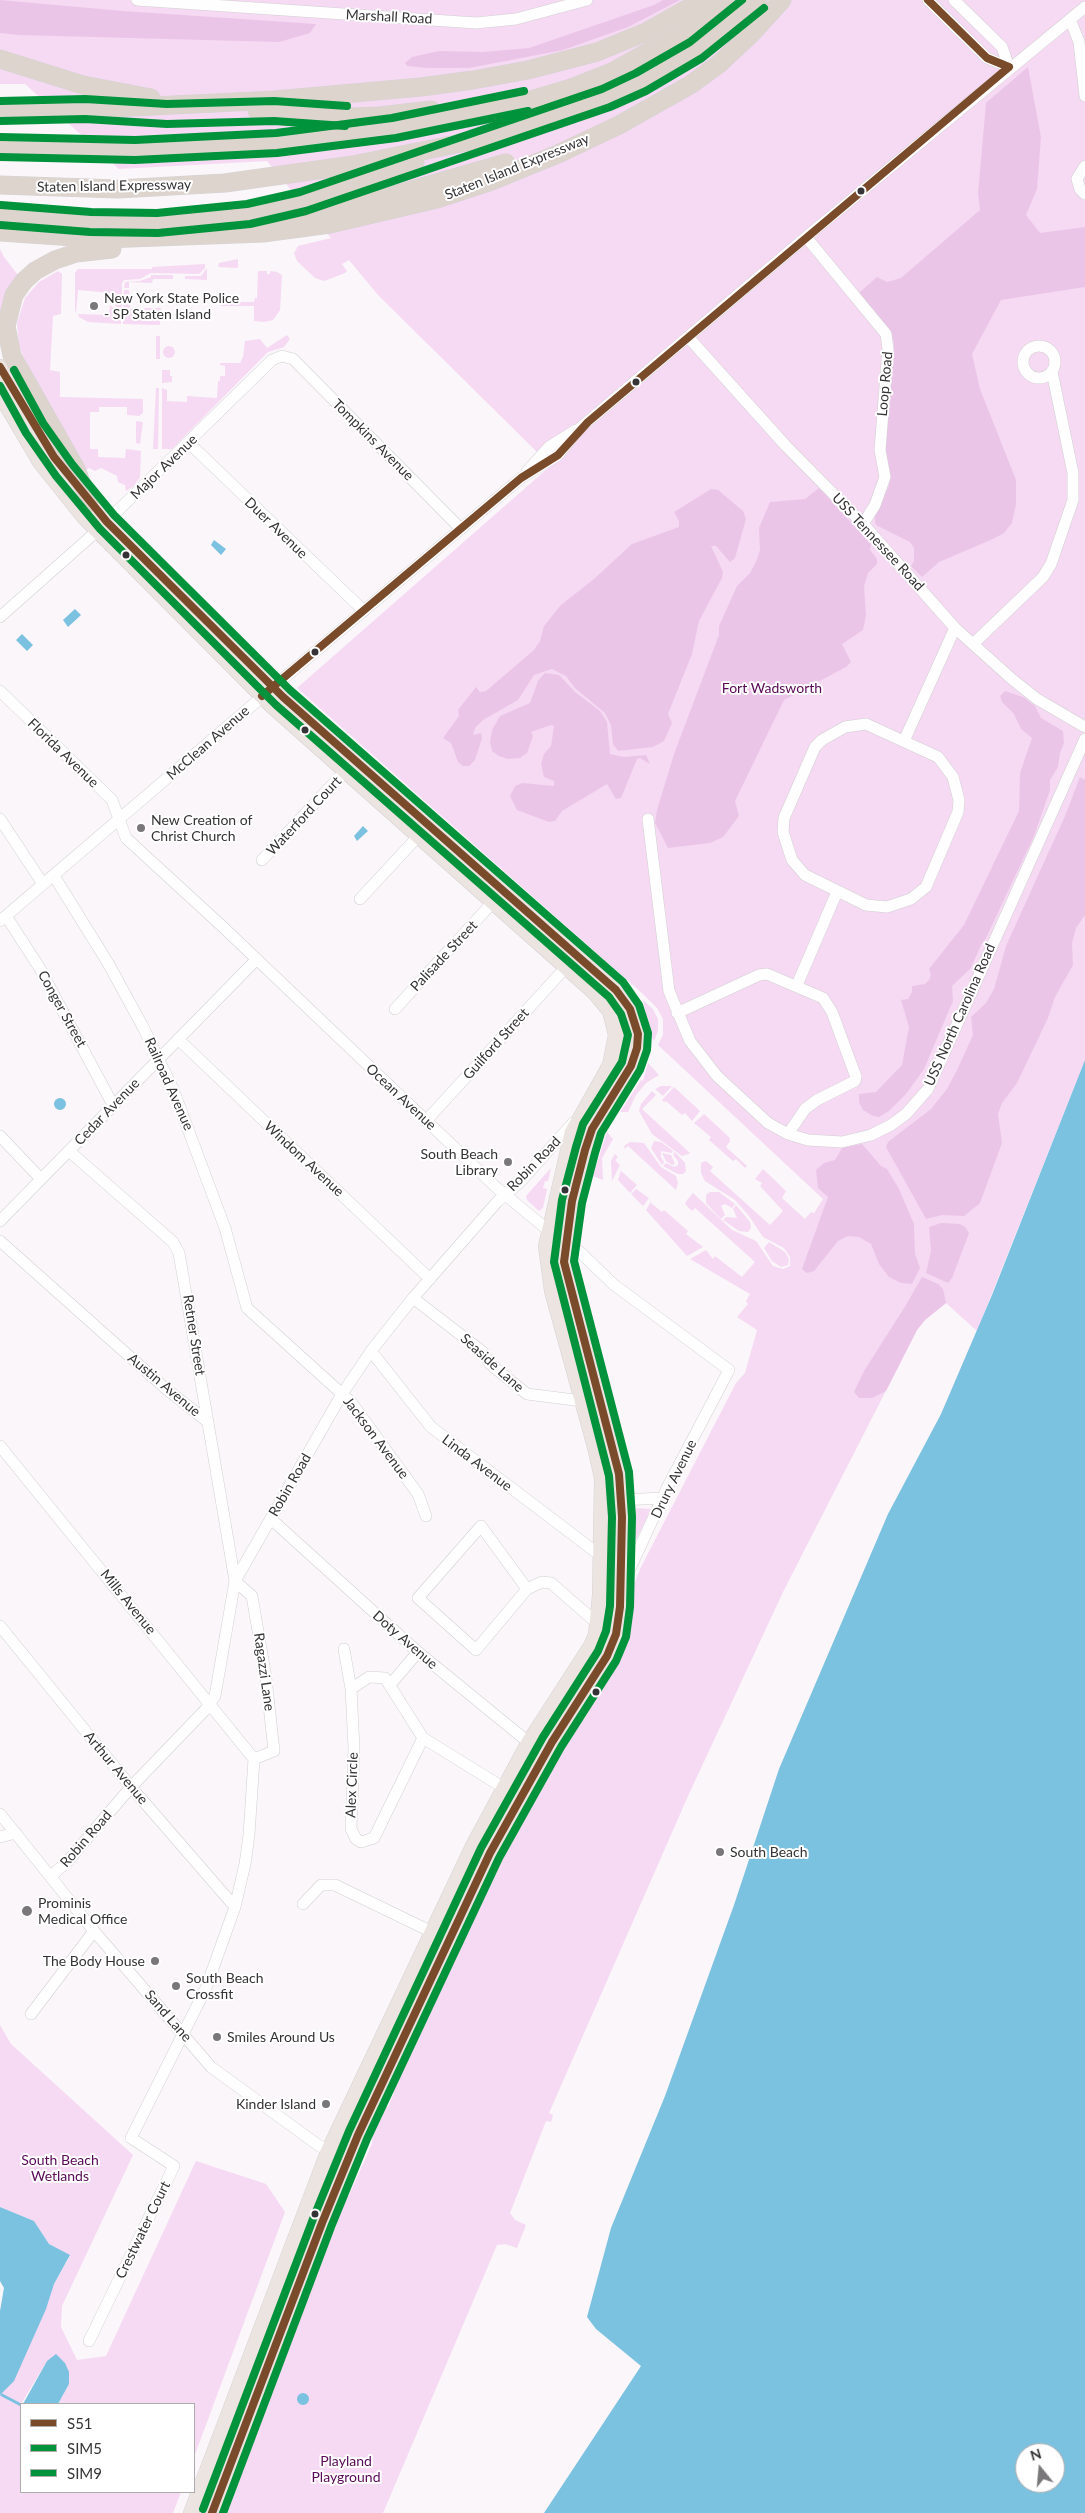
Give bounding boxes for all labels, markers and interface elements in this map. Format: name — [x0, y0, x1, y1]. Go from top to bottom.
street label: Marshall Road — [345, 6, 433, 28]
street label: Staten Island Expressway — [442, 130, 592, 204]
street label: Staten Island Expressway — [37, 176, 191, 196]
unlabelled marker — [856, 186, 866, 196]
place label: New York State Police - SP Staten Island — [104, 290, 239, 322]
marker: New York State Police - SP Staten Island — [88, 300, 100, 312]
street label: Loop Road — [874, 351, 896, 417]
unlabelled marker — [631, 377, 641, 387]
street label: Tompkins Avenue — [329, 396, 417, 484]
street label: Major Avenue — [127, 431, 201, 503]
street label: USS Tennessee Road — [828, 490, 928, 594]
street label: Duer Avenue — [241, 494, 311, 562]
unlabelled marker — [121, 550, 131, 560]
unlabelled marker — [310, 647, 320, 657]
park label: Fort Wadsworth — [722, 680, 822, 696]
street label: McClean Avenue — [163, 703, 253, 783]
street label: Florida Avenue — [24, 715, 102, 791]
unlabelled marker — [300, 725, 310, 735]
street label: Waterford Court — [263, 773, 345, 859]
place label: New Creation of Christ Church — [151, 812, 252, 844]
marker: New Creation of Christ Church — [135, 822, 147, 834]
street label: Palisade Street — [407, 917, 481, 995]
street label: USS North Carolina Road — [921, 941, 999, 1089]
street label: Conger Street — [34, 968, 90, 1050]
street label: Guilford Street — [460, 1005, 532, 1083]
street label: Railroad Avenue — [141, 1035, 197, 1133]
street label: Ocean Avenue — [362, 1060, 440, 1134]
street label: Cedar Avenue — [71, 1075, 143, 1149]
street label: Windom Avenue — [261, 1118, 347, 1200]
street label: Robin Road — [504, 1133, 564, 1195]
place label: South Beach Library — [420, 1146, 498, 1178]
marker: South Beach Library — [502, 1156, 514, 1168]
unlabelled marker — [560, 1185, 570, 1195]
street label: Retner Street — [179, 1293, 209, 1377]
street label: Seaside Lane — [457, 1330, 527, 1396]
street label: Austin Avenue — [124, 1350, 204, 1420]
street label: Jackson Avenue — [340, 1394, 412, 1482]
street label: Linda Avenue — [439, 1431, 515, 1495]
street label: Drury Avenue — [648, 1437, 700, 1521]
street label: Robin Road — [265, 1451, 315, 1519]
street label: Mills Avenue — [97, 1566, 159, 1638]
street label: Doty Avenue — [369, 1607, 441, 1673]
street label: Ragazzi Lane — [250, 1632, 278, 1712]
unlabelled marker — [591, 1687, 601, 1697]
street label: Arthur Avenue — [81, 1728, 151, 1808]
street label: Alex Circle — [342, 1752, 362, 1818]
street label: Robin Road — [57, 1807, 115, 1871]
place label: South Beach — [730, 1844, 808, 1860]
marker: South Beach — [714, 1846, 726, 1858]
place label: Prominis Medical Office — [38, 1895, 127, 1928]
marker: Prominis Medical Office — [20, 1904, 34, 1918]
place label: The Body House — [43, 1953, 145, 1969]
marker: The Body House — [149, 1955, 161, 1967]
place label: South Beach Crossfit — [186, 1970, 264, 2002]
marker: South Beach Crossfit — [170, 1980, 182, 1992]
street label: Sand Lane — [141, 1987, 195, 2045]
place label: Smiles Around Us — [227, 2029, 335, 2045]
marker: Smiles Around Us — [211, 2031, 223, 2043]
place label: Kinder Island — [236, 2096, 316, 2112]
marker: Kinder Island — [320, 2098, 332, 2110]
park label: South Beach Wetlands — [21, 2152, 99, 2184]
street label: Crestwater Court — [112, 2178, 174, 2282]
unlabelled marker — [310, 2209, 320, 2219]
legend — [20, 2403, 195, 2493]
text: S51 — [67, 2414, 93, 2432]
text: SIM5 — [67, 2439, 102, 2457]
north arrow — [1015, 2443, 1065, 2493]
text: N — [1028, 2444, 1043, 2464]
park label: Playland Playground — [311, 2453, 381, 2486]
text: SIM9 — [67, 2464, 102, 2482]

